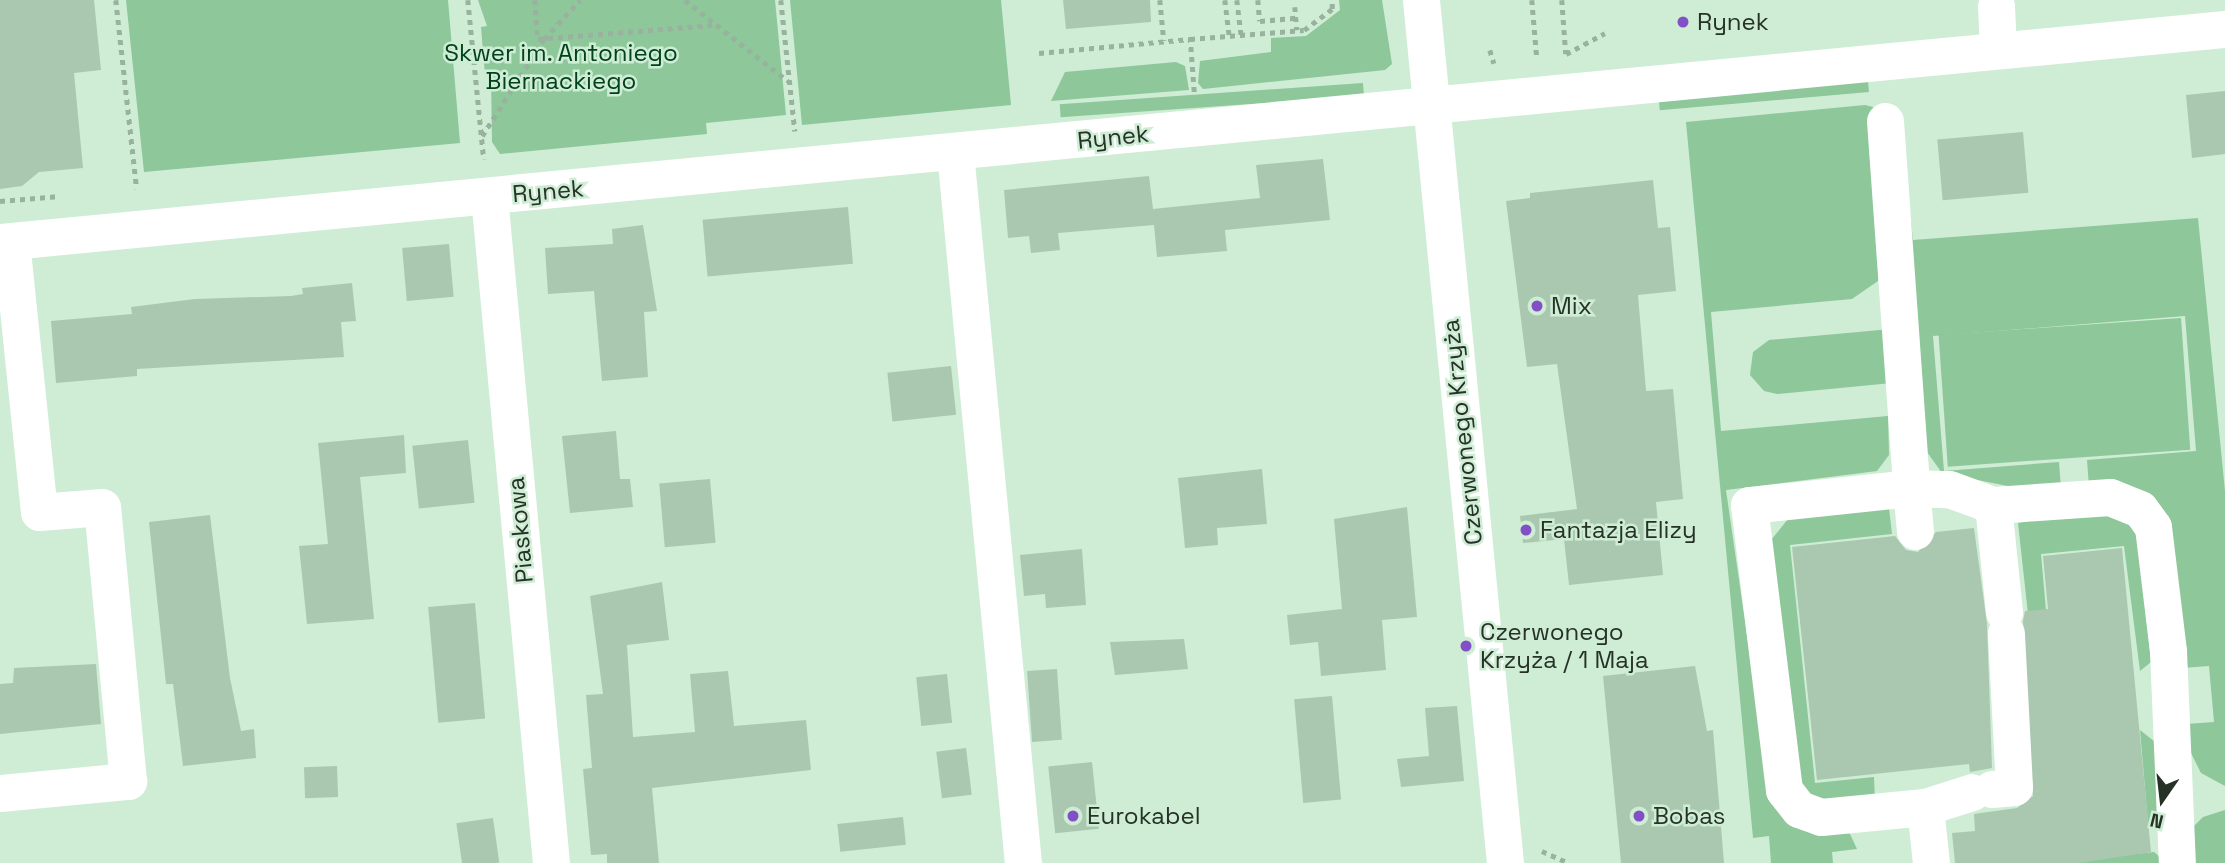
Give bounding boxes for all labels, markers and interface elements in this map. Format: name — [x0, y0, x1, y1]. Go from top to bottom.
place label: Rynek — [1697, 8, 1769, 36]
marker: Rynek — [1675, 14, 1691, 30]
park label: Skwer im. Antoniego Biernackiego — [444, 39, 678, 95]
street label: Rynek — [1076, 119, 1150, 155]
street label: Rynek — [511, 174, 585, 208]
place label: Mix — [1551, 292, 1592, 320]
marker: Mix — [1529, 298, 1545, 314]
street label: Czerwonego Krzyża — [1436, 318, 1488, 546]
street label: Piaskowa — [501, 476, 539, 584]
place label: Fantazja Elizy — [1540, 516, 1697, 544]
marker: Fantazja Elizy — [1518, 522, 1534, 538]
place label: Czerwonego Krzyża / 1 Maja — [1480, 618, 1649, 674]
marker: Czerwonego Krzyża / 1 Maja — [1458, 638, 1474, 654]
north arrow — [2127, 765, 2197, 835]
place label: Eurokabel — [1087, 802, 1201, 830]
place label: Bobas — [1653, 802, 1726, 830]
text: N — [2148, 807, 2166, 835]
marker: Eurokabel — [1065, 808, 1081, 824]
marker: Bobas — [1631, 808, 1647, 824]

